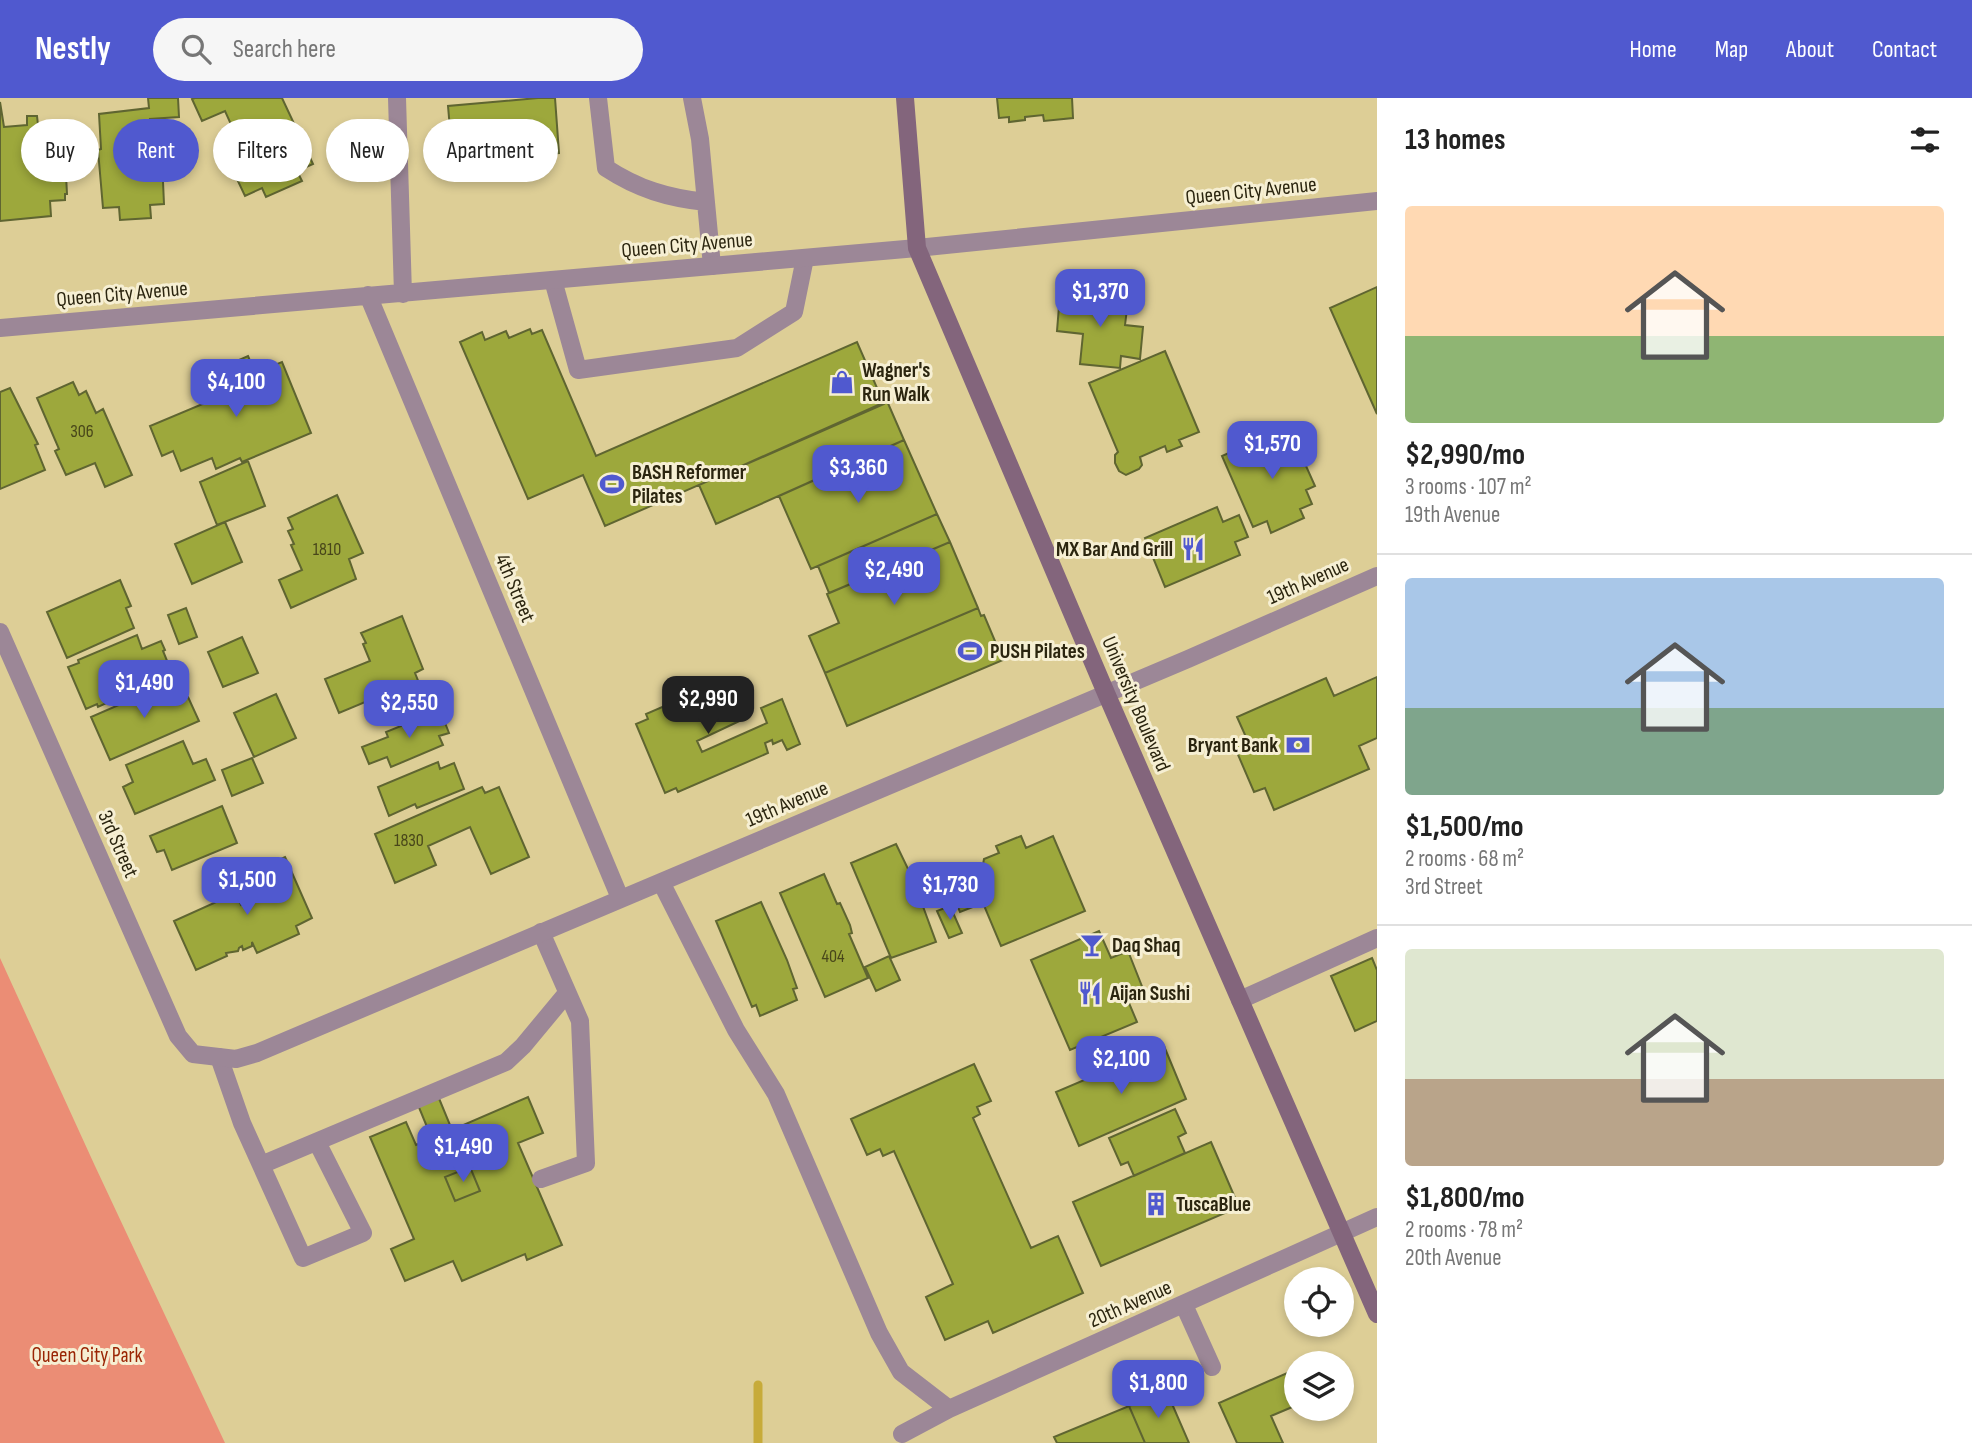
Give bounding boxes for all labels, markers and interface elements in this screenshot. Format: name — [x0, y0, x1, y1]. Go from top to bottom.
search box — [153, 18, 643, 81]
text: Nestly — [35, 29, 111, 69]
icon: search — [177, 30, 215, 68]
text: Search here — [233, 34, 336, 65]
text: Home — [1629, 35, 1677, 64]
text: Map — [1715, 35, 1748, 64]
text: About — [1786, 35, 1834, 64]
text: Contact — [1872, 35, 1937, 64]
chip: Buy — [21, 119, 99, 182]
chip: Rent — [113, 119, 199, 182]
chip: Filters — [213, 119, 312, 182]
chip: New — [326, 119, 409, 182]
chip: Apartment — [423, 119, 558, 182]
icon: filters — [1906, 121, 1944, 159]
text: 13 homes — [1405, 122, 1506, 158]
street label: Queen City Avenue — [1184, 172, 1318, 210]
street label: Queen City Avenue — [620, 227, 754, 263]
icon: home — [1612, 252, 1738, 378]
pin: $1,370 — [1043, 270, 1157, 329]
street label: Queen City Avenue — [55, 276, 189, 312]
text: $1,370 — [1071, 278, 1129, 306]
place label: Wagner's Run Walk — [862, 358, 930, 407]
pin: $4,100 — [179, 360, 293, 419]
text: $4,100 — [207, 368, 265, 396]
shop icon: Wagner's Run Walk — [828, 368, 856, 396]
house number: 306 — [70, 421, 94, 442]
pin: $1,570 — [1215, 422, 1329, 481]
text: $1,570 — [1243, 430, 1301, 458]
text: $2,990/mo — [1405, 437, 1525, 473]
pin: $3,360 — [801, 446, 915, 505]
text: $3,360 — [828, 454, 888, 482]
place label: BASH Reformer Pilates — [632, 460, 747, 509]
sports icon: BASH Reformer Pilates — [598, 470, 626, 498]
text: 3 rooms · 107 m² — [1405, 473, 1532, 501]
text: 19th Avenue — [1405, 501, 1500, 529]
restaurant icon: MX Bar And Grill — [1179, 535, 1207, 563]
place label: MX Bar And Grill — [1056, 537, 1173, 562]
house number: 1810 — [313, 539, 341, 560]
pin: $2,490 — [837, 547, 951, 607]
street label: 4th Street — [489, 550, 541, 626]
street label: 19th Avenue — [1263, 552, 1353, 610]
text: $2,490 — [864, 556, 924, 584]
icon: home — [1612, 624, 1738, 750]
street label: University Boulevard — [1096, 633, 1176, 775]
sports icon: PUSH Pilates — [956, 637, 984, 665]
place label: PUSH Pilates — [990, 639, 1085, 664]
pin: $1,490 — [87, 660, 201, 720]
text: $1,490 — [114, 669, 174, 697]
pin: $2,990 — [651, 676, 765, 736]
pin: $2,550 — [352, 680, 466, 740]
text: $2,990 — [678, 685, 738, 713]
text: $2,550 — [380, 689, 438, 717]
bank icon: Bryant Bank — [1284, 731, 1312, 759]
place label: Bryant Bank — [1188, 733, 1278, 758]
street label: 19th Avenue — [742, 776, 832, 832]
street label: 3rd Street — [92, 807, 144, 881]
text: $1,500/mo — [1405, 809, 1524, 845]
house number: 1830 — [394, 830, 424, 851]
text: 2 rooms · 68 m² — [1405, 845, 1524, 873]
pin: $1,500 — [190, 858, 304, 917]
pin: $1,730 — [893, 862, 1007, 922]
text: $1,500 — [218, 866, 276, 894]
text: $1,730 — [921, 871, 979, 899]
text: 3rd Street — [1405, 873, 1483, 901]
bar icon: Daq Shaq — [1078, 931, 1106, 959]
place label: Daq Shaq — [1112, 933, 1180, 958]
house number: 404 — [821, 946, 845, 967]
restaurant icon: Aijan Sushi — [1076, 979, 1104, 1007]
place label: Aijan Sushi — [1109, 981, 1190, 1006]
icon: home — [1612, 995, 1738, 1121]
pin: $2,100 — [1064, 1037, 1178, 1096]
text: $2,100 — [1092, 1045, 1150, 1073]
pin: $1,490 — [406, 1124, 520, 1184]
text: $1,490 — [433, 1133, 493, 1161]
text: $1,800/mo — [1405, 1180, 1525, 1216]
building icon: TuscaBlue — [1142, 1190, 1170, 1218]
place label: TuscaBlue — [1176, 1192, 1251, 1217]
text: 2 rooms · 78 m² — [1405, 1216, 1523, 1244]
text: 20th Avenue — [1405, 1244, 1502, 1272]
map controls — [1284, 1267, 1354, 1421]
button: locate — [1284, 1267, 1354, 1337]
street label: 20th Avenue — [1085, 1275, 1175, 1333]
park label: Queen City Park — [31, 1343, 143, 1368]
button: layers — [1284, 1351, 1354, 1421]
pin: $1,800 — [1101, 1360, 1215, 1420]
text: $1,800 — [1128, 1369, 1188, 1397]

